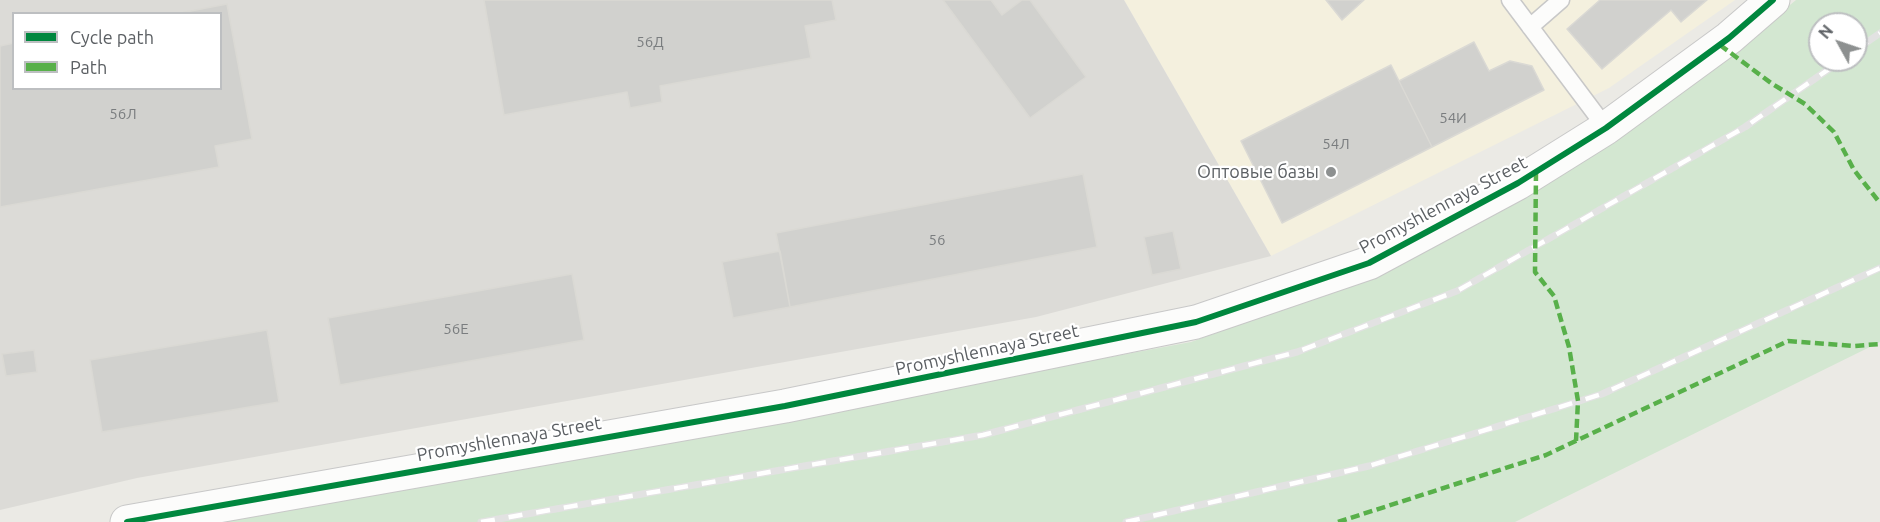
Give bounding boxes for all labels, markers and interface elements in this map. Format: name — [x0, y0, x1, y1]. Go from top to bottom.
legend — [12, 12, 222, 90]
north arrow — [1808, 12, 1868, 72]
text: N — [1815, 21, 1836, 42]
text: Cycle path — [70, 27, 154, 47]
house number: 56Д — [636, 33, 664, 51]
text: Path — [70, 57, 107, 77]
house number: 56Л — [109, 105, 137, 123]
house number: 54И — [1439, 109, 1467, 127]
house number: 54Л — [1322, 135, 1350, 153]
street label: Promyshlennaya Street — [1355, 152, 1531, 258]
place label: Оптовые базы — [1197, 161, 1319, 183]
marker: Оптовые базы — [1324, 165, 1338, 179]
house number: 56 — [929, 231, 945, 249]
house number: 56Е — [443, 320, 469, 338]
street label: Promyshlennaya Street — [893, 320, 1081, 380]
street label: Promyshlennaya Street — [415, 412, 603, 466]

